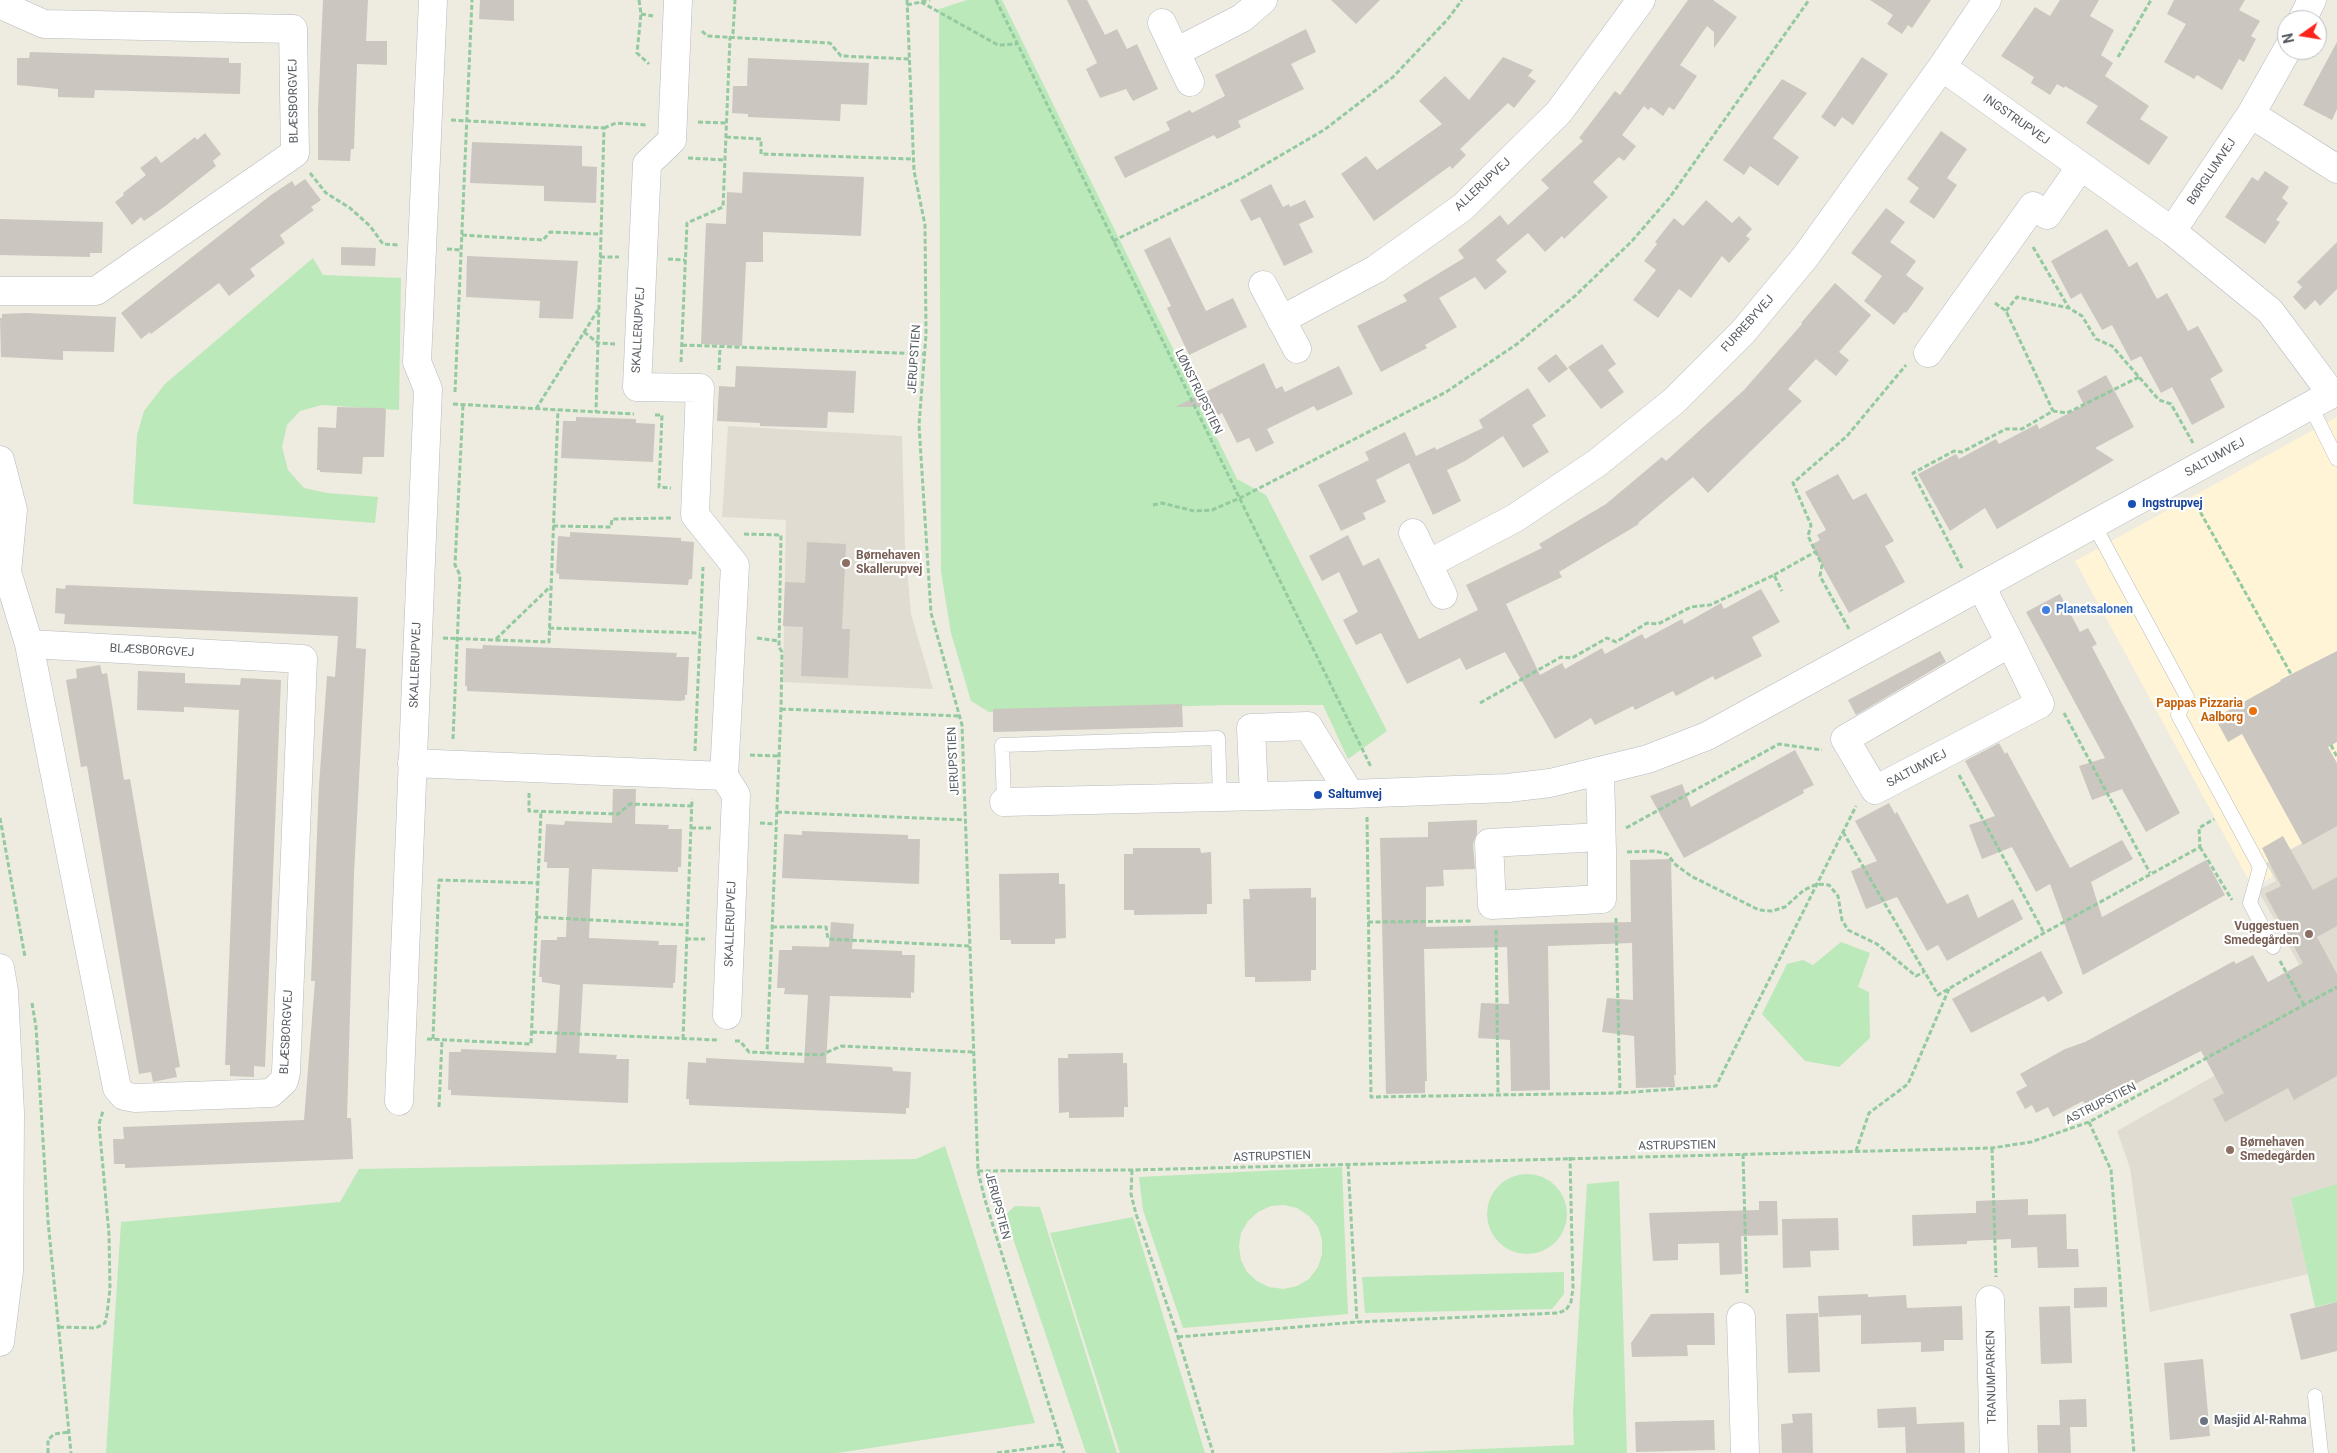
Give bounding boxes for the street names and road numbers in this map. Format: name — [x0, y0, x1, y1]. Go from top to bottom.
street label: BLÆSBORGVEJ — [286, 59, 302, 143]
street label: INGSTRUPVEJ — [1980, 92, 2052, 148]
street label: BØRGLUMVEJ — [2185, 136, 2239, 208]
street label: ALLERUPVEJ — [1452, 155, 1514, 215]
street label: SKALLERUPVEJ — [630, 287, 648, 373]
street label: FURREBYVEJ — [1719, 293, 1777, 355]
street label: JERUPSTIEN — [905, 324, 925, 394]
street label: LØNSTRUPSTIEN — [1171, 347, 1225, 437]
street label: SALTUMVEJ — [2183, 436, 2247, 480]
street label: SKALLERUPVEJ — [407, 622, 425, 708]
street label: BLÆSBORGVEJ — [109, 642, 195, 660]
street label: JERUPSTIEN — [945, 726, 963, 796]
street label: SALTUMVEJ — [1884, 747, 1950, 791]
street label: SKALLERUPVEJ — [722, 881, 740, 967]
street label: BLÆSBORGVEJ — [278, 989, 296, 1075]
street label: ASTRUPSTIEN — [2063, 1080, 2139, 1128]
street label: ASTRUPSTIEN — [1638, 1138, 1716, 1154]
street label: ASTRUPSTIEN — [1233, 1148, 1311, 1166]
street label: JERUPSTIEN — [981, 1171, 1013, 1241]
street label: TRANUMPARKEN — [1984, 1330, 2000, 1424]

